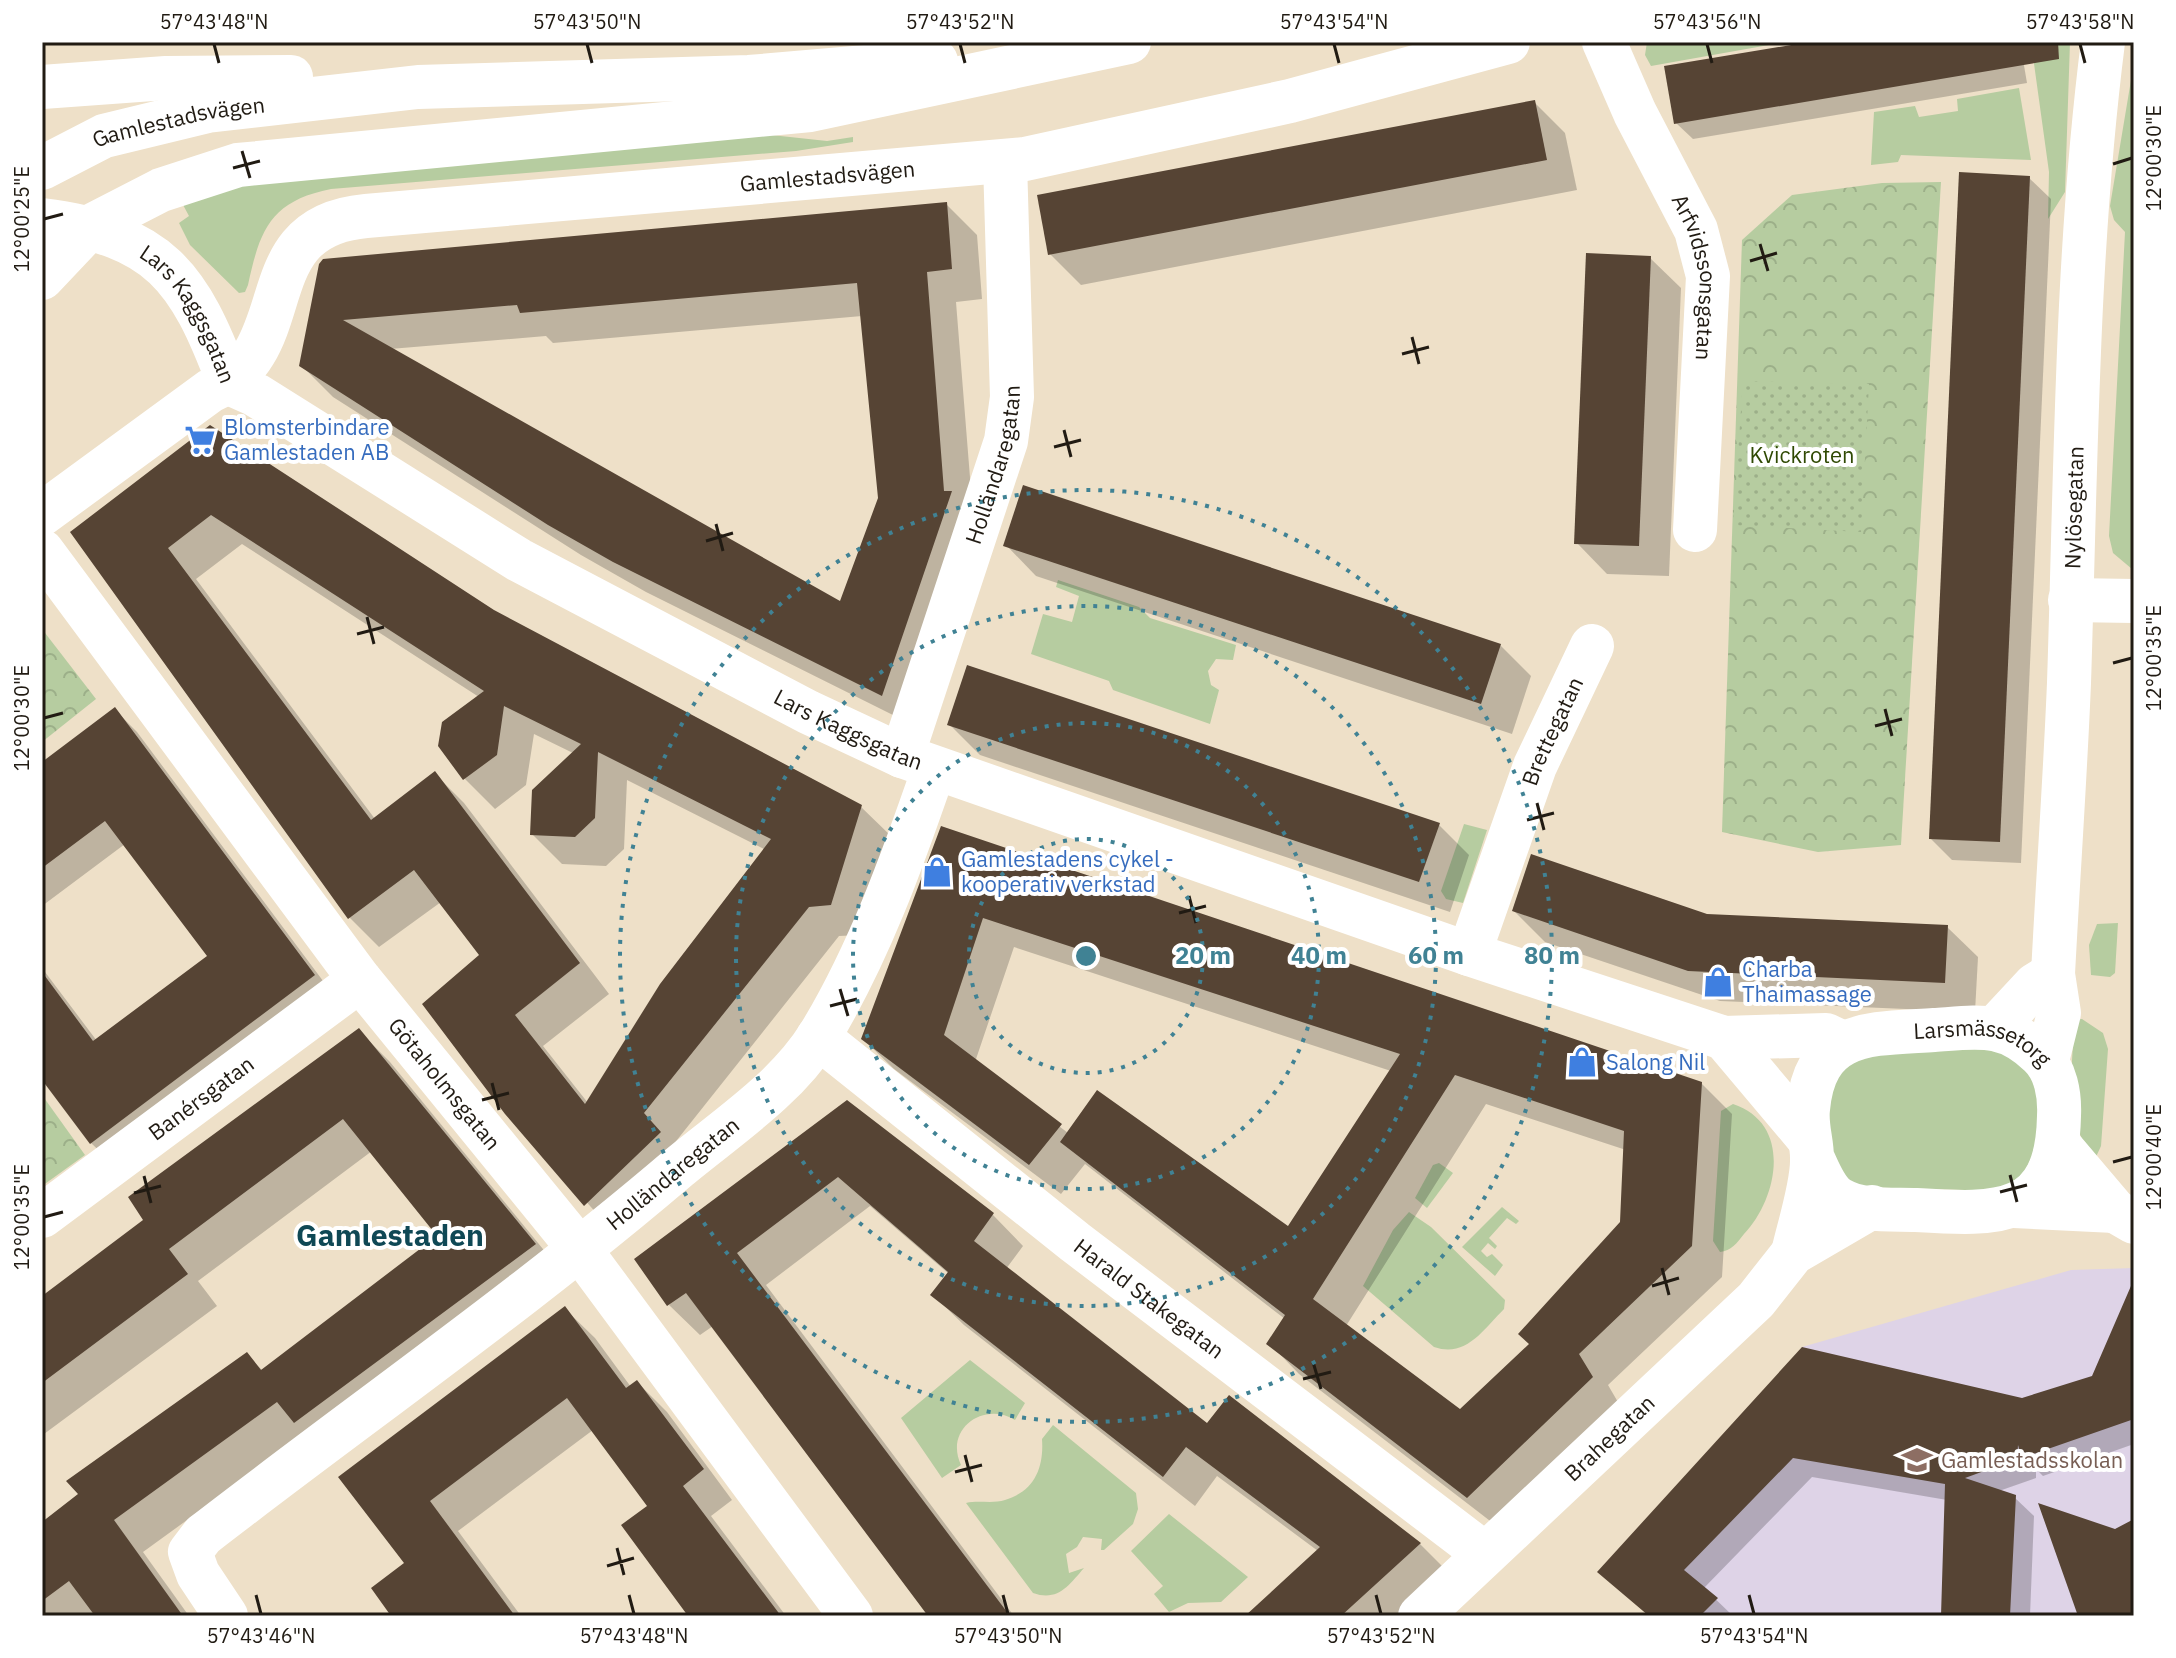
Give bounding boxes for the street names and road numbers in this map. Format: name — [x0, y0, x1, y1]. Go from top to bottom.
street label: Gamlestadsvägen — [87, 90, 266, 154]
street label: Gamlestadsvägen — [738, 154, 916, 198]
street label: Arfvidssonsgatan — [1666, 189, 1724, 361]
street label: Lars Kaggsgatan — [135, 237, 243, 387]
street label: Holländaregatan — [958, 385, 1026, 548]
street label: Nylösegatan — [2057, 446, 2090, 569]
street label: Brettegatan — [1514, 672, 1589, 789]
street label: Lars Kaggsgatan — [769, 682, 927, 776]
street label: Götaholmsgatan — [382, 1011, 508, 1156]
street label: Larsmässetorg — [1913, 1012, 2059, 1072]
street label: Banérsgatan — [142, 1049, 259, 1146]
street label: Holländaregatan — [600, 1110, 745, 1236]
street label: Harald Stakegatan — [1068, 1231, 1231, 1365]
street label: Brahegatan — [1558, 1388, 1661, 1487]

